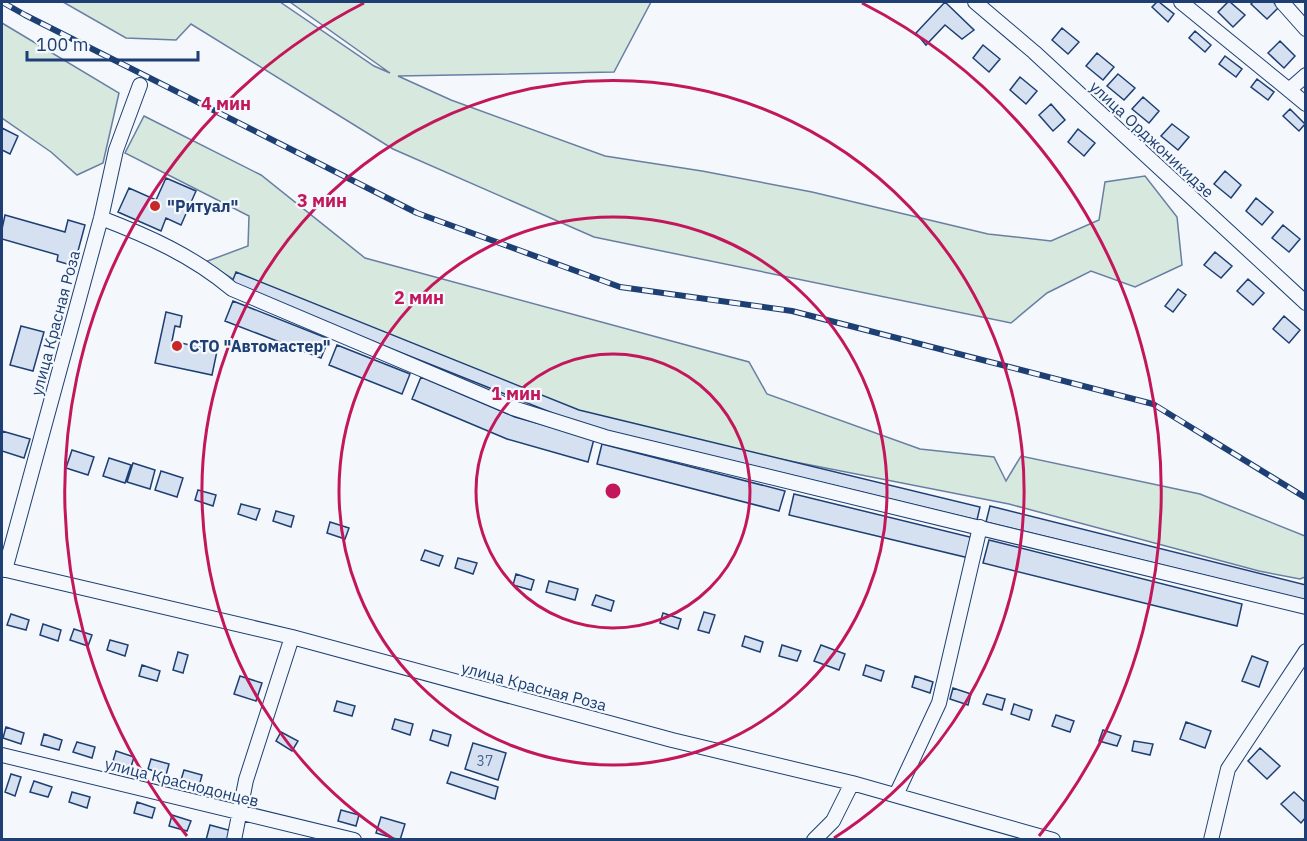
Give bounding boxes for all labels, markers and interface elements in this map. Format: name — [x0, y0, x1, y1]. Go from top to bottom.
scale bar — [27, 24, 198, 62]
text: 100 m — [36, 33, 88, 56]
street label: улица Орджоникидзе — [1086, 76, 1218, 202]
text: 4 мин — [201, 92, 251, 115]
text: 3 мин — [297, 189, 347, 212]
place label: "Ритуал" — [167, 196, 238, 216]
marker: "Ритуал" — [148, 199, 162, 213]
street label: улица Красная Роза — [26, 248, 84, 398]
text: 2 мин — [394, 286, 444, 309]
place label: СТО "Автомастер" — [189, 336, 331, 356]
marker: СТО "Автомастер" — [170, 339, 184, 353]
text: 1 мин — [491, 382, 541, 405]
centre of rings — [603, 481, 623, 501]
street label: улица Красная Роза — [459, 657, 609, 715]
house number: 37 — [477, 752, 493, 770]
street label: улица Краснодонцев — [103, 753, 261, 811]

